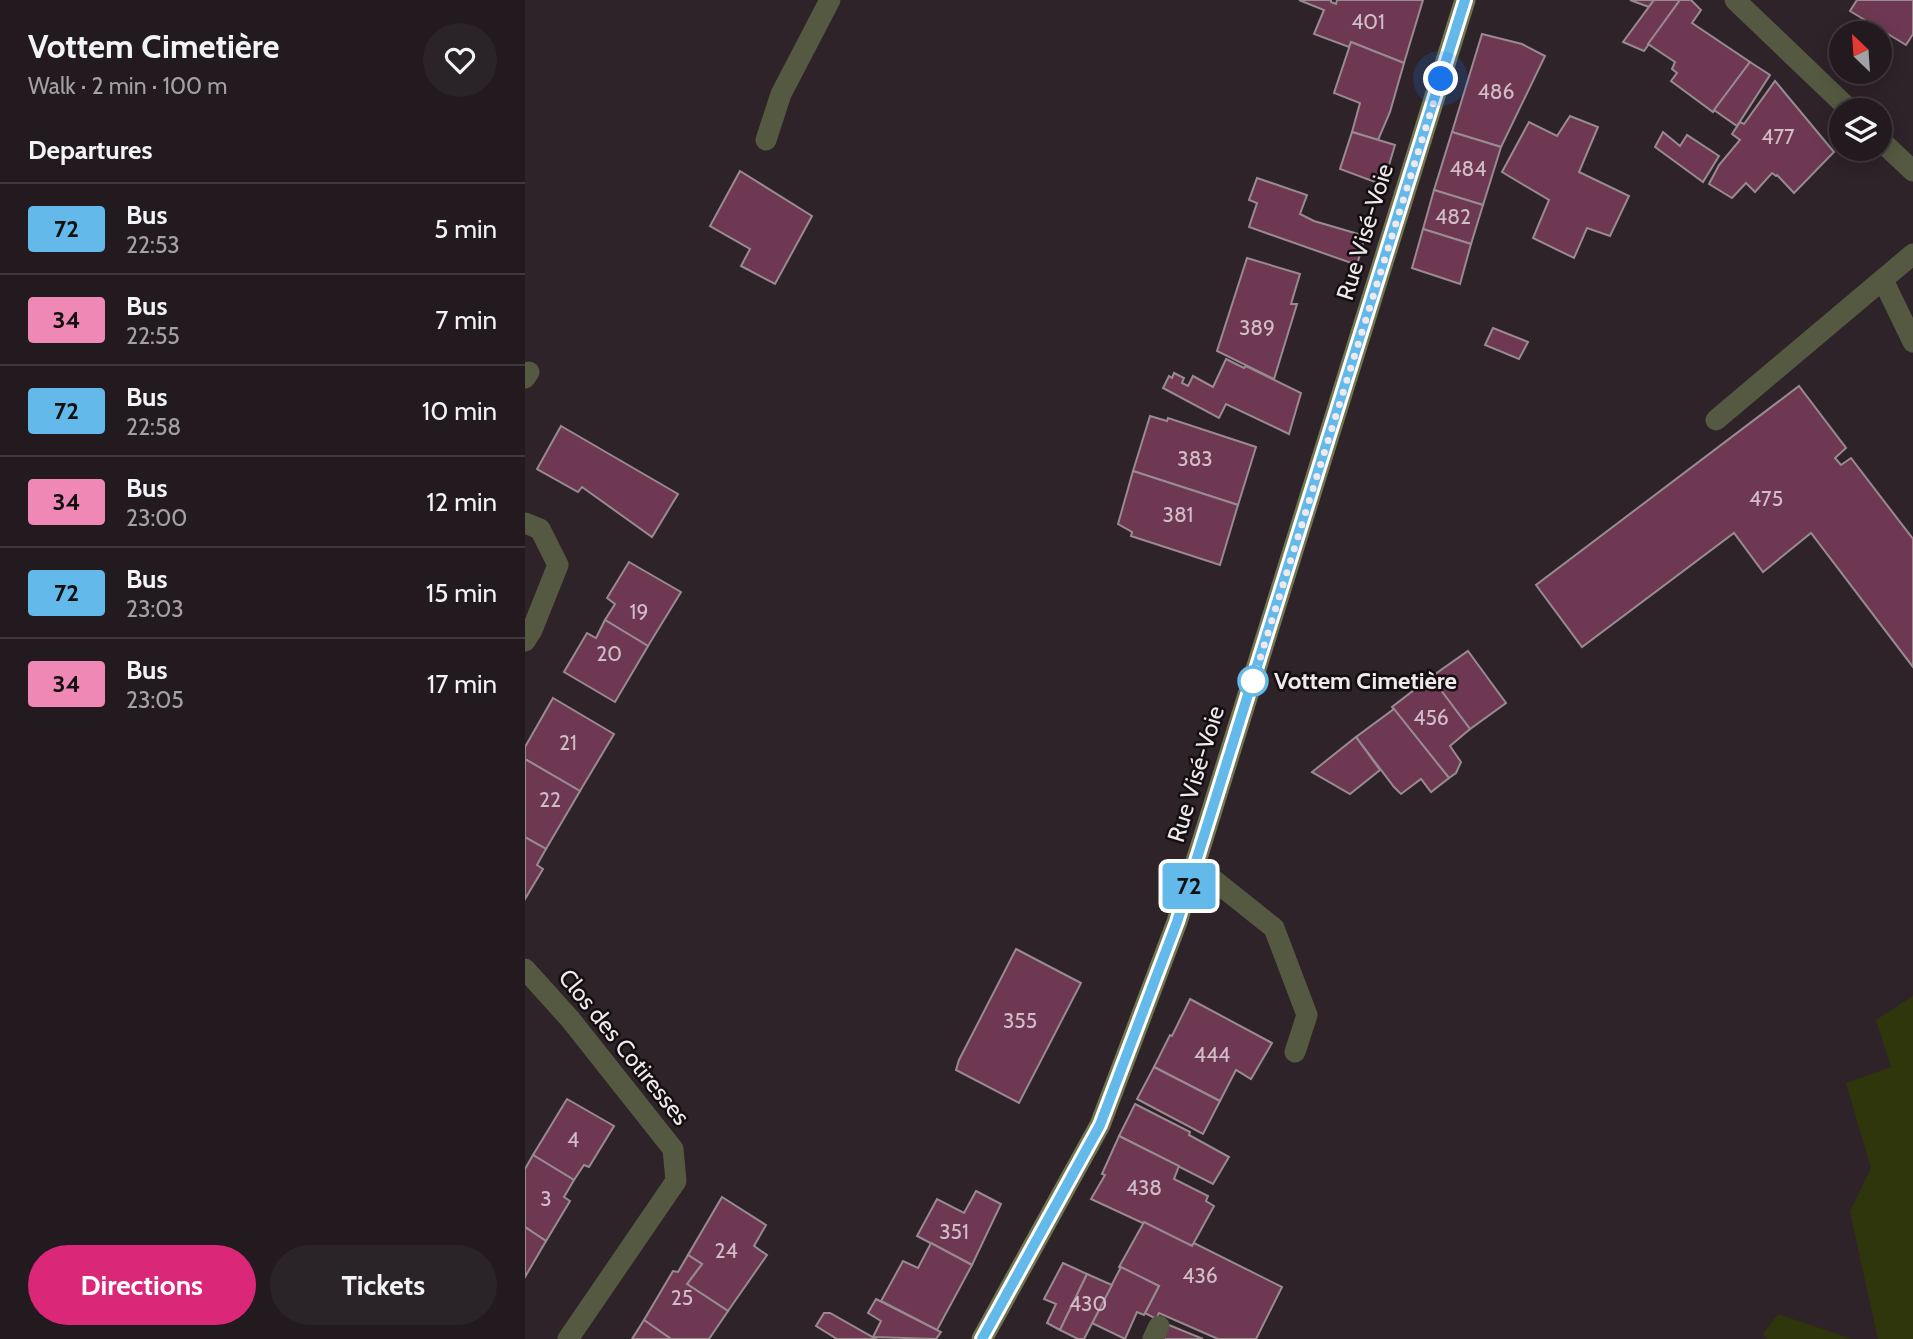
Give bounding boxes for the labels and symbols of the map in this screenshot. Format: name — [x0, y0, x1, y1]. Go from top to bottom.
house number: 401 — [1351, 9, 1385, 34]
north arrow — [1829, 21, 1892, 84]
your location — [1423, 61, 1458, 96]
house number: 486 — [1478, 79, 1514, 104]
house number: 477 — [1761, 124, 1795, 149]
house number: 484 — [1449, 156, 1487, 181]
street label: Rue Visé-Voie — [1330, 160, 1399, 304]
house number: 482 — [1435, 204, 1471, 229]
house number: 389 — [1239, 315, 1275, 340]
house number: 383 — [1177, 446, 1213, 471]
house number: 475 — [1749, 486, 1783, 511]
house number: 381 — [1163, 502, 1193, 527]
house number: 19 — [630, 599, 648, 624]
house number: 20 — [596, 641, 622, 666]
marker: Vottem Cimetière — [1238, 666, 1268, 696]
place label: Vottem Cimetière — [1274, 666, 1457, 695]
street label: Rue Visé-Voie — [1161, 702, 1230, 846]
house number: 456 — [1413, 705, 1449, 730]
house number: 21 — [559, 730, 577, 755]
house number: 22 — [539, 787, 561, 812]
line badge: 72 — [1157, 863, 1221, 909]
street label: Clos des Cotiresses — [553, 963, 696, 1131]
house number: 355 — [1003, 1008, 1037, 1033]
house number: 444 — [1194, 1042, 1230, 1067]
house number: 4 — [567, 1127, 579, 1152]
house number: 438 — [1126, 1175, 1162, 1200]
house number: 3 — [540, 1186, 552, 1211]
house number: 351 — [939, 1219, 969, 1244]
house number: 24 — [714, 1238, 738, 1263]
house number: 436 — [1182, 1263, 1218, 1288]
house number: 25 — [671, 1285, 693, 1310]
house number: 430 — [1069, 1291, 1107, 1316]

